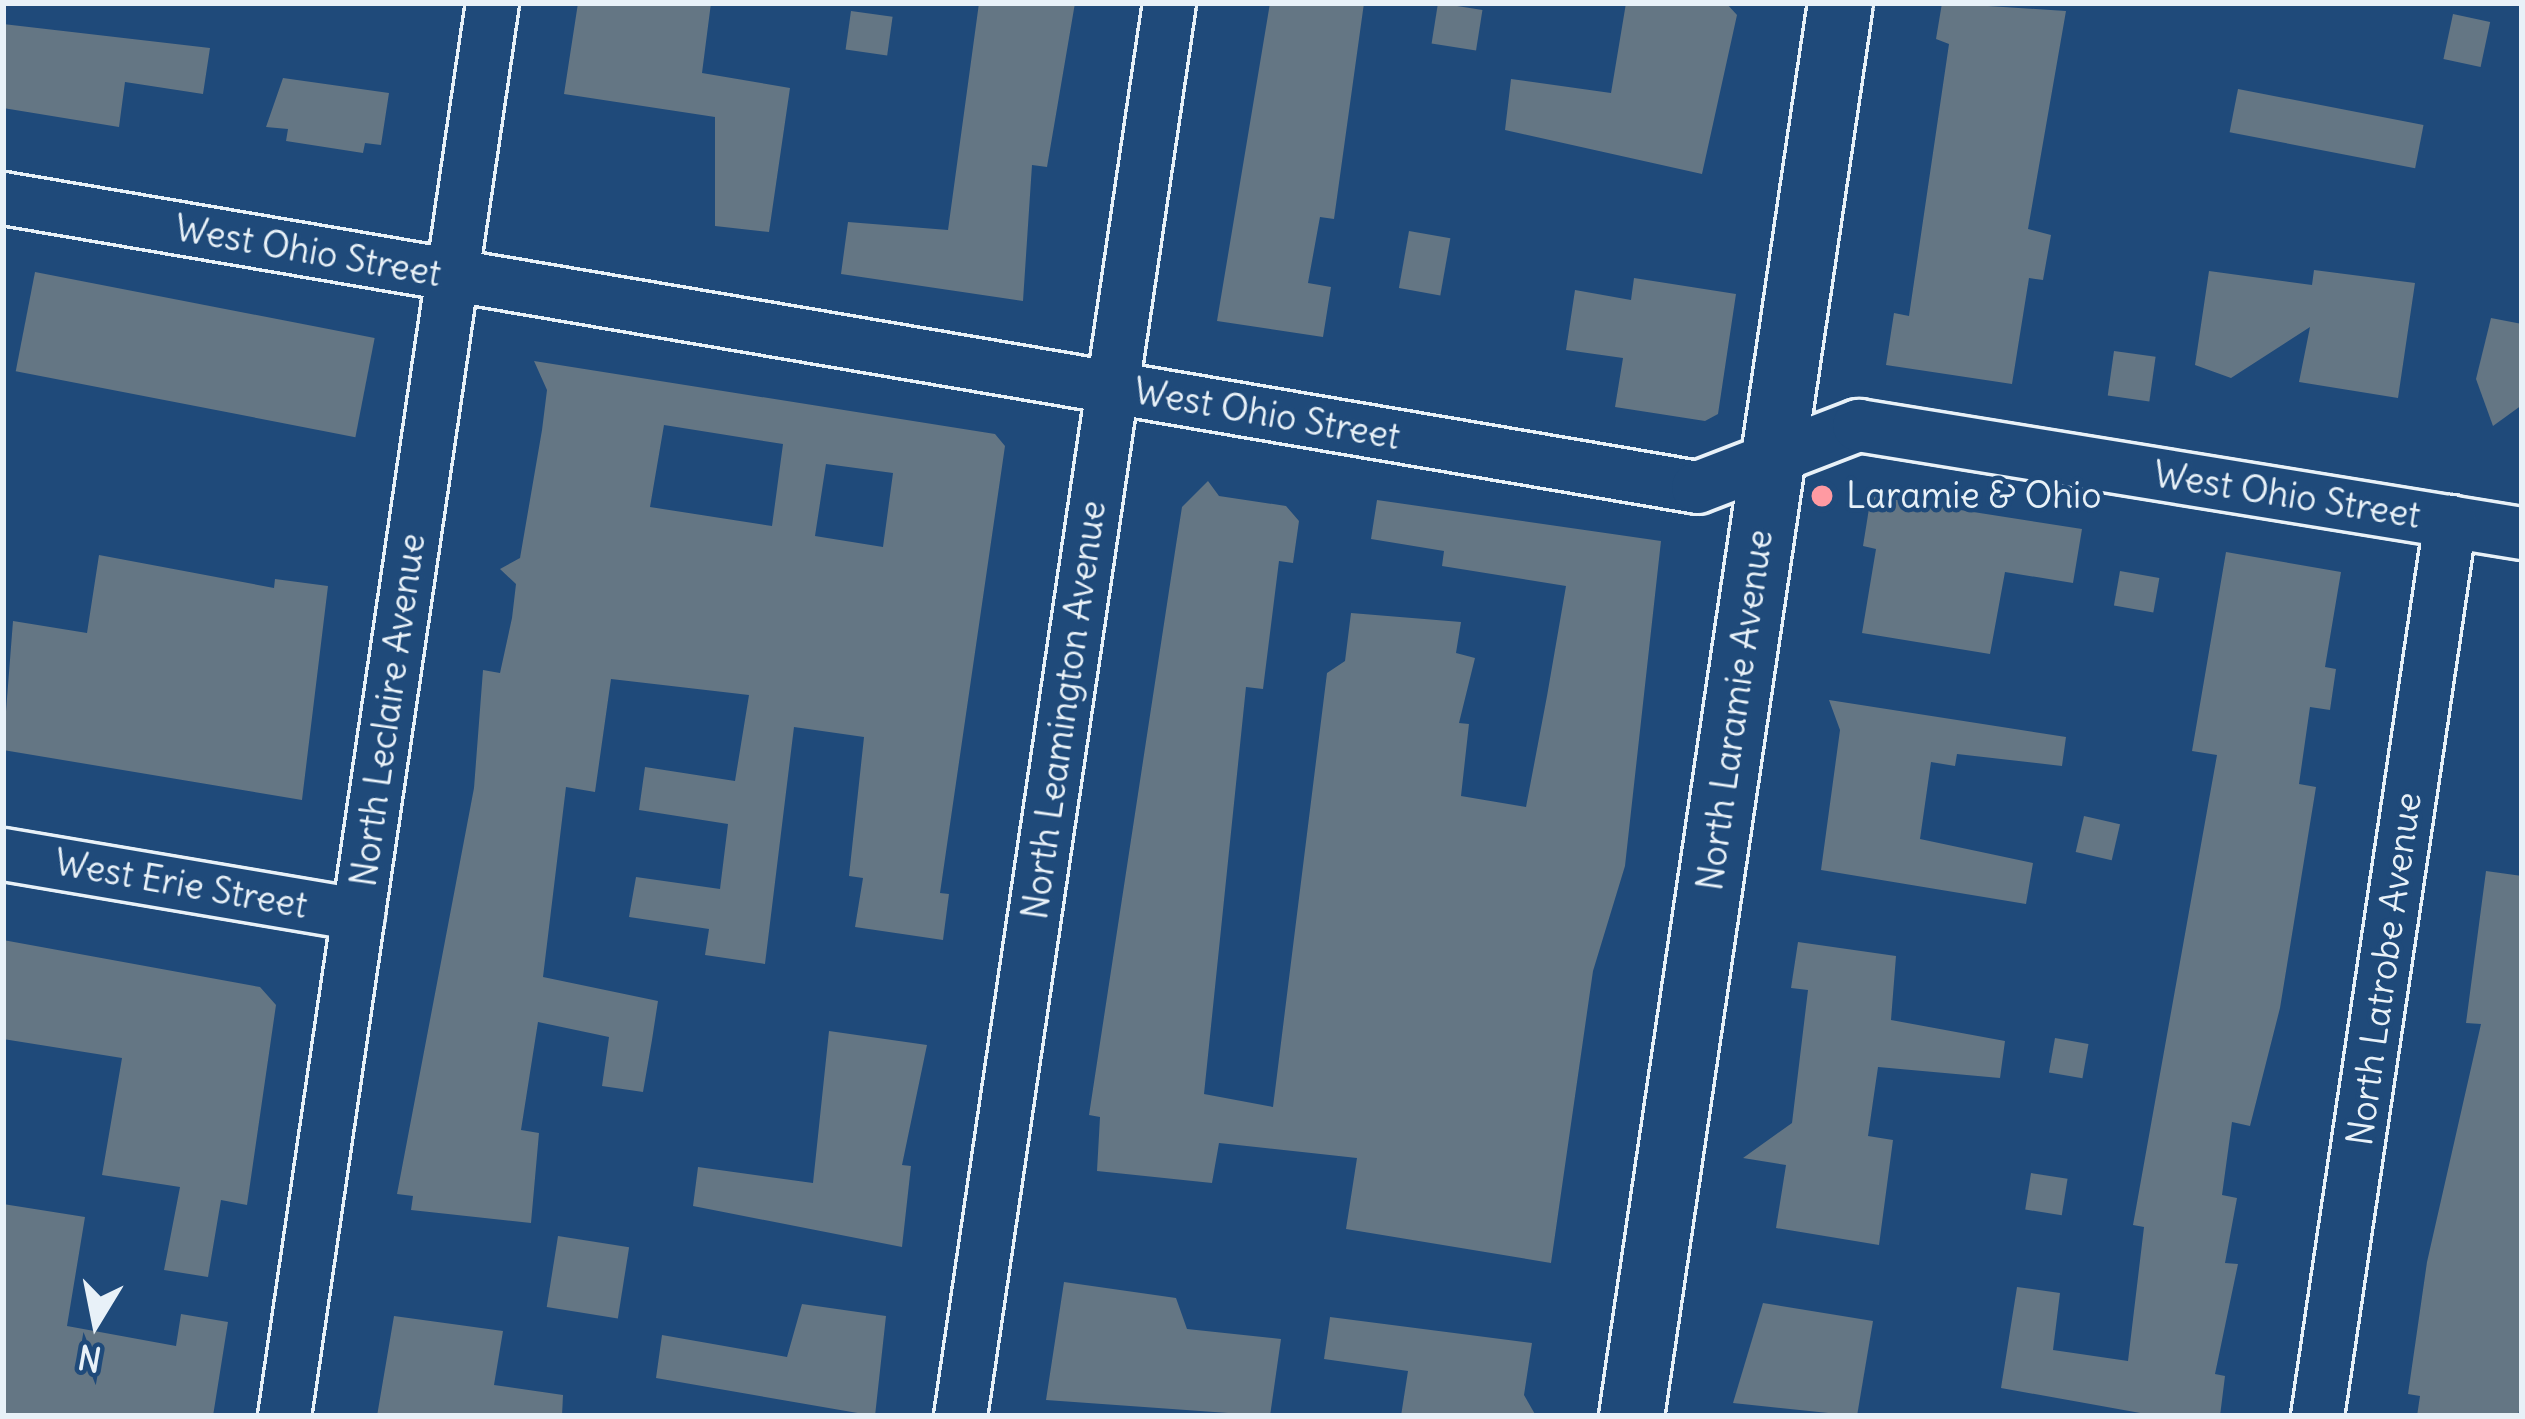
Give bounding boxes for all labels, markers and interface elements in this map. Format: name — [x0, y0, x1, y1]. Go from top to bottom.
street label: West Ohio Street — [172, 206, 444, 296]
street label: West Ohio Street — [1131, 369, 1403, 459]
street label: West Ohio Street — [2151, 453, 2423, 537]
place label: Laramie & Ohio — [1846, 474, 2101, 518]
marker: Laramie & Ohio — [1809, 483, 1835, 509]
street label: North Leamington Avenue — [1013, 498, 1115, 922]
street label: North Laramie Avenue — [1688, 527, 1782, 893]
street label: North Leclaire Avenue — [342, 531, 434, 889]
street label: North Latrobe Avenue — [2338, 790, 2430, 1148]
street label: West Erie Street — [51, 841, 311, 927]
north arrow — [36, 1263, 156, 1383]
text: N — [75, 1336, 105, 1381]

